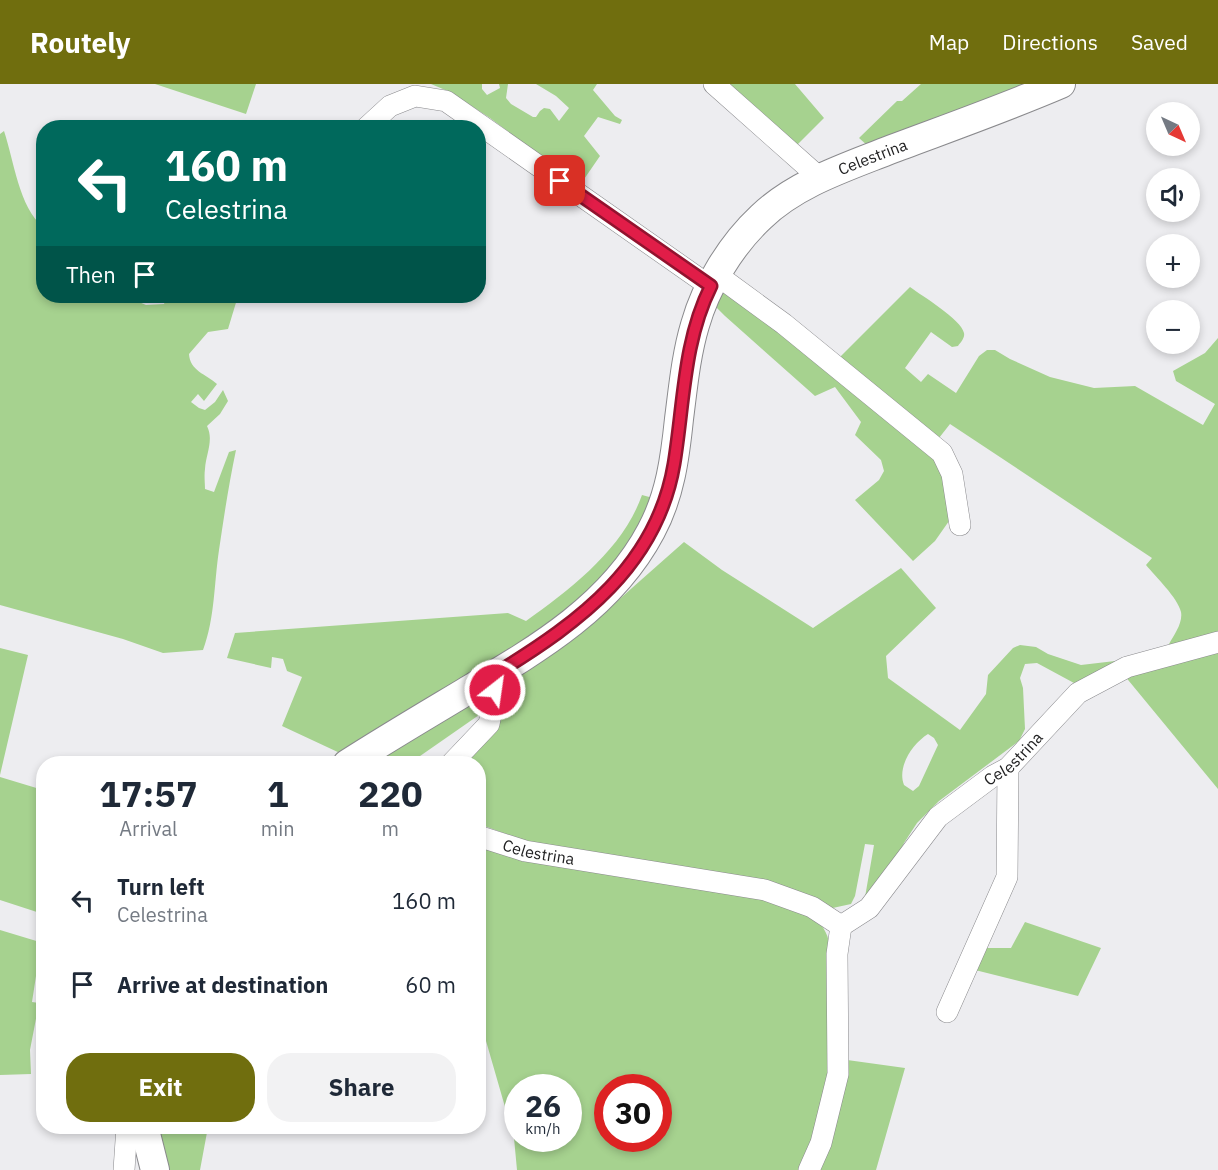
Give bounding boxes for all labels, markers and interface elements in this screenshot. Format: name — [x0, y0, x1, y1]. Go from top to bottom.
text: Routely — [30, 24, 131, 61]
text: Map — [929, 28, 969, 56]
text: Directions — [1002, 28, 1098, 56]
text: Saved — [1131, 28, 1188, 56]
north arrow — [1146, 102, 1200, 156]
map controls — [1146, 102, 1200, 354]
street label: Celestrina — [835, 134, 910, 179]
text: 160 m — [165, 138, 288, 193]
icon: left — [66, 144, 144, 222]
pin — [534, 155, 585, 206]
icon: arrive — [543, 164, 576, 197]
button: sound — [1146, 168, 1200, 222]
text: Celestrina — [165, 191, 288, 226]
button: + — [1146, 234, 1200, 288]
icon: arrive — [128, 258, 161, 291]
text: Then — [66, 260, 116, 289]
button: − — [1146, 300, 1200, 354]
position arrow — [463, 658, 527, 722]
street label: Celestrina — [979, 727, 1047, 790]
text: 17:57 — [99, 770, 198, 817]
text: 1 — [267, 770, 289, 817]
text: 220 — [358, 770, 423, 817]
text: Arrival — [119, 815, 178, 842]
text: min — [261, 815, 295, 842]
text: m — [382, 815, 399, 842]
street label: Celestrina — [500, 835, 576, 869]
text: Turn left — [117, 872, 205, 901]
icon: left — [66, 884, 99, 917]
text: 160 m — [392, 886, 456, 915]
text: Celestrina — [117, 901, 208, 928]
icon: arrive — [66, 968, 99, 1001]
text: Arrive at destination — [117, 970, 328, 999]
text: 60 m — [405, 970, 456, 999]
button: Exit — [66, 1053, 255, 1122]
button: Share — [267, 1053, 456, 1122]
speed limit sign: 30 — [594, 1074, 672, 1152]
text: 26 — [525, 1086, 561, 1125]
text: km/h — [525, 1119, 561, 1138]

